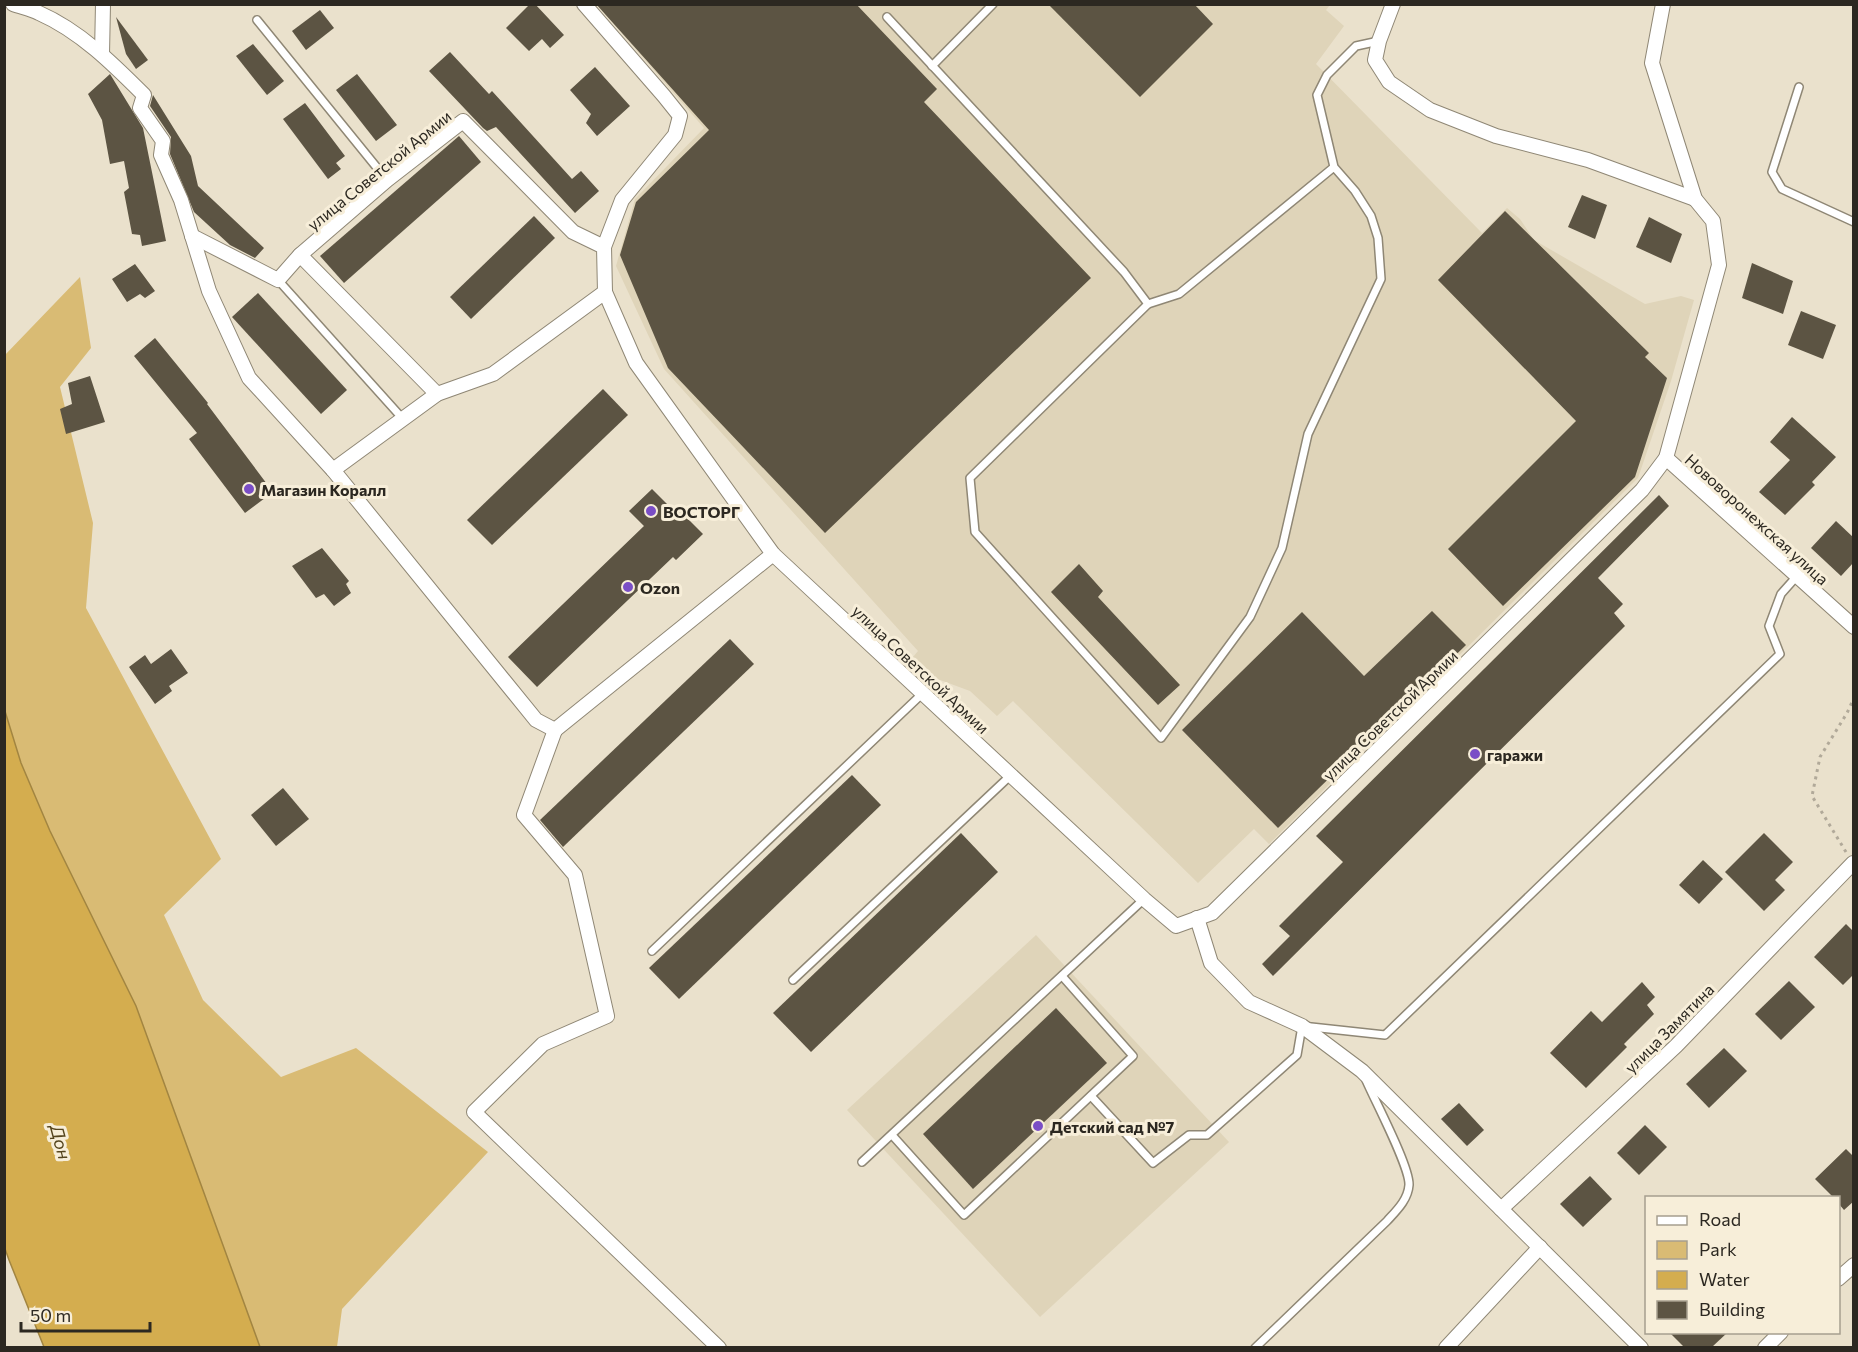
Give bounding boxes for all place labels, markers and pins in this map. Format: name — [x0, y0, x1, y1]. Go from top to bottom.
place label: Магазин Коралл — [261, 480, 386, 499]
marker: Магазин Коралл — [242, 482, 256, 496]
place label: ВОСТОРГ — [663, 502, 740, 521]
marker: ВОСТОРГ — [644, 504, 658, 518]
place label: Ozon — [640, 578, 680, 597]
marker: Ozon — [621, 580, 635, 594]
place label: гаражи — [1487, 745, 1543, 764]
marker: гаражи — [1468, 747, 1482, 761]
place label: Детский сад №7 — [1050, 1117, 1174, 1136]
marker: Детский сад №7 — [1031, 1119, 1045, 1133]

